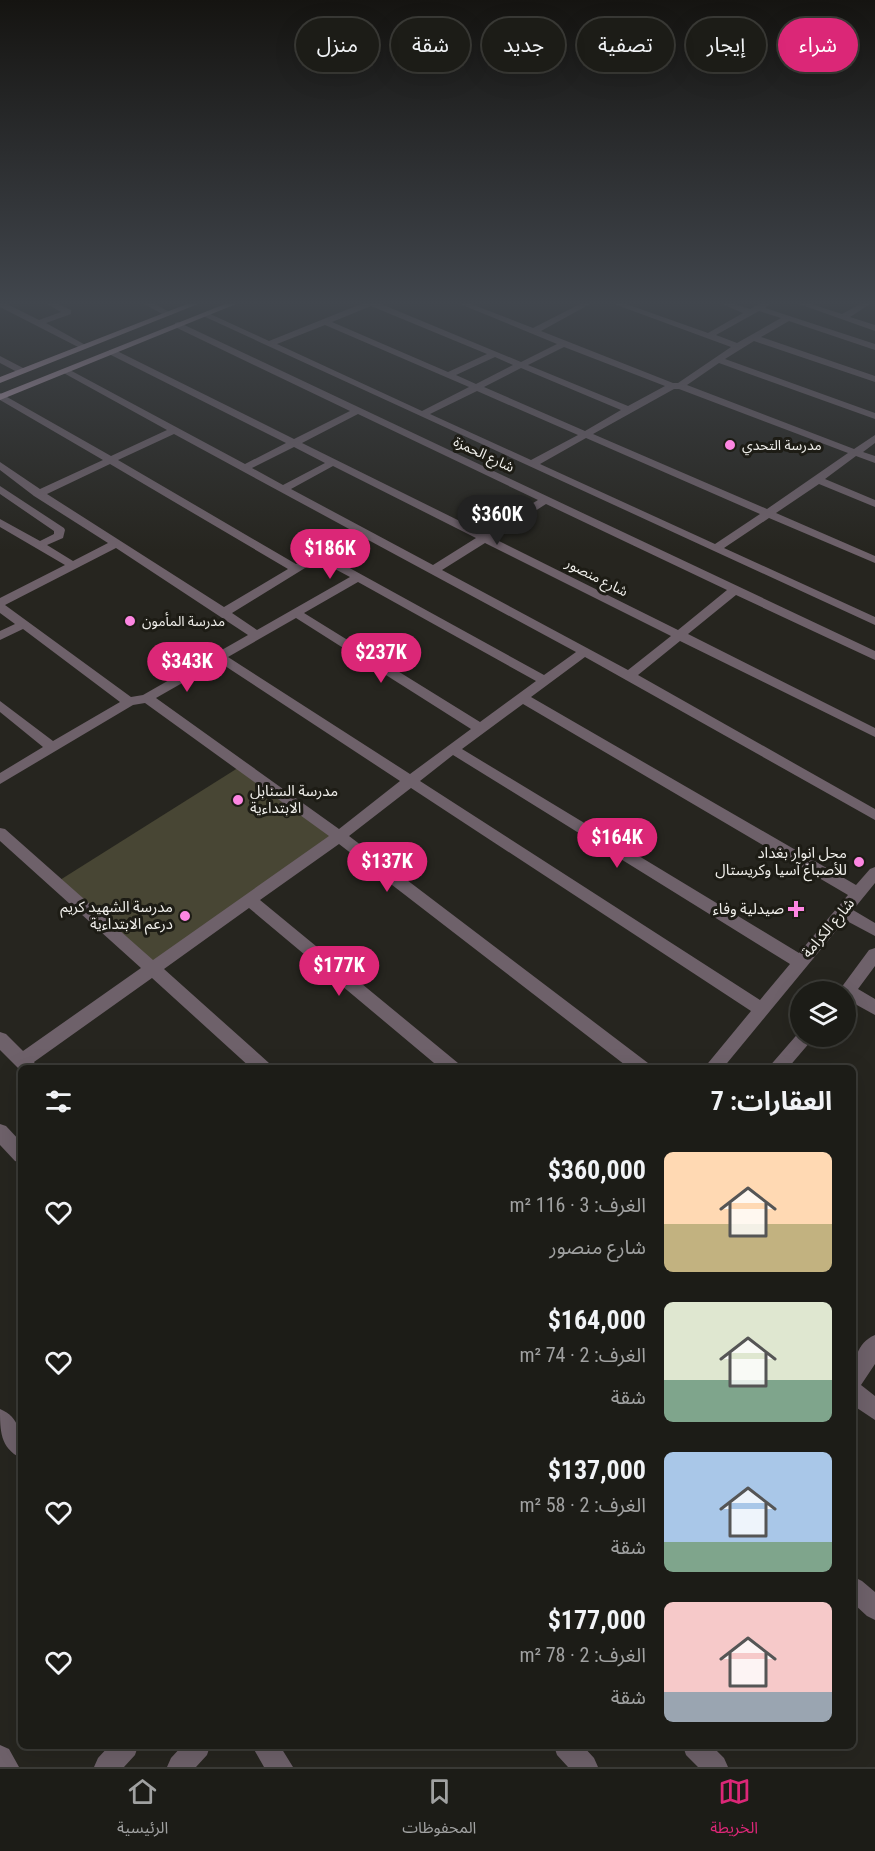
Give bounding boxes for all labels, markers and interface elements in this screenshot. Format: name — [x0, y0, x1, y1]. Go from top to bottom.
chip: منزل — [296, 18, 379, 72]
chip: شقة — [391, 18, 470, 72]
chip: جديد — [482, 18, 565, 72]
chip: تصفية — [577, 18, 674, 72]
chip: إيجار — [686, 18, 766, 72]
chip: شراء — [778, 18, 858, 72]
street label: شارع الحمزة — [450, 433, 517, 478]
place label: مدرسة التحدي — [742, 437, 822, 456]
marker: مدرسة التحدي — [723, 438, 737, 452]
pin: $360K — [455, 495, 539, 546]
text: $360K — [471, 502, 523, 526]
pin: $186K — [288, 529, 372, 580]
text: $186K — [304, 536, 356, 560]
street label: شارع منصور — [561, 554, 631, 602]
place label: مدرسة المأمون — [142, 612, 225, 630]
marker: مدرسة المأمون — [123, 614, 137, 628]
pin: $237K — [339, 633, 423, 684]
text: $237K — [355, 640, 407, 664]
pin: $343K — [145, 642, 229, 693]
text: $343K — [161, 649, 213, 673]
place label: مدرسة السنابل الابتداءية — [250, 782, 338, 817]
marker: مدرسة السنابل الابتداءية — [231, 793, 245, 807]
pin: $164K — [575, 818, 659, 869]
text: $164K — [591, 825, 643, 849]
pin: $137K — [345, 842, 429, 893]
place label: محل انوار بغداد للأصباغ آسيا وكريستال — [715, 844, 847, 882]
text: $137K — [361, 849, 413, 873]
marker: محل انوار بغداد للأصباغ آسيا وكريستال — [852, 855, 866, 869]
street label: شارع الكرامة — [798, 894, 861, 963]
place label: مدرسة الشهيد كريم درعم الابتداءية — [60, 898, 173, 935]
place label: صيدلية وفاء — [713, 900, 784, 918]
marker: صيدلية وفاء — [789, 902, 803, 916]
marker: مدرسة الشهيد كريم درعم الابتداءية — [178, 909, 192, 923]
pin: $177K — [297, 946, 381, 997]
text: $177K — [313, 953, 365, 977]
map controls — [790, 981, 856, 1047]
button: layers — [790, 981, 856, 1047]
icon: filters — [42, 1085, 75, 1118]
text: العقارات: 7 — [711, 1086, 832, 1116]
text: $360,000 — [548, 1155, 646, 1185]
icon: home — [712, 1176, 784, 1248]
text: الغرف: 3 · 116 m² — [510, 1193, 646, 1217]
icon: heart — [42, 1196, 75, 1229]
text: شارع منصور — [549, 1235, 646, 1259]
text: $164,000 — [548, 1305, 646, 1335]
icon: home — [712, 1326, 784, 1398]
text: الغرف: 2 · 74 m² — [519, 1343, 646, 1367]
icon: heart — [42, 1346, 75, 1379]
text: شقة — [611, 1385, 646, 1409]
text: $137,000 — [548, 1455, 646, 1485]
icon: home — [712, 1476, 784, 1548]
text: الغرف: 2 · 58 m² — [519, 1493, 646, 1517]
icon: heart — [42, 1496, 75, 1529]
text: شقة — [611, 1535, 646, 1559]
text: $177,000 — [548, 1605, 646, 1635]
icon: home — [712, 1626, 784, 1698]
text: الغرف: 2 · 78 m² — [519, 1643, 646, 1667]
icon: heart — [42, 1646, 75, 1679]
text: شقة — [611, 1685, 646, 1709]
tab: الرئيسية — [117, 1775, 168, 1845]
tab: المحفوظات — [402, 1775, 476, 1845]
tab: الخريطة — [710, 1775, 758, 1845]

